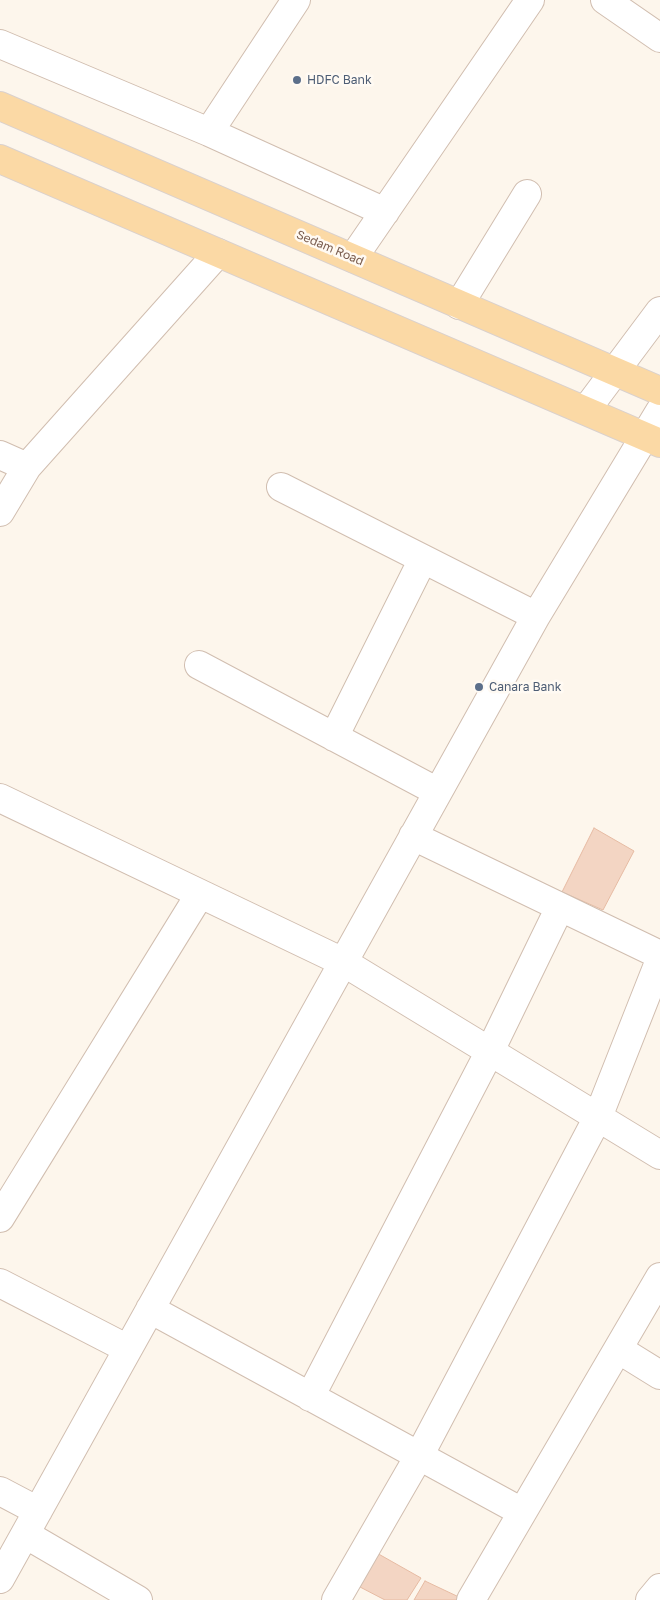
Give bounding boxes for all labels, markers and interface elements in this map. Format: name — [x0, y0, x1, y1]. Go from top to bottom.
place label: HDFC Bank — [307, 73, 372, 87]
marker: HDFC Bank — [291, 74, 303, 86]
street label: Sedam Road — [294, 227, 366, 269]
place label: Canara Bank — [489, 680, 561, 694]
marker: Canara Bank — [473, 681, 485, 693]

